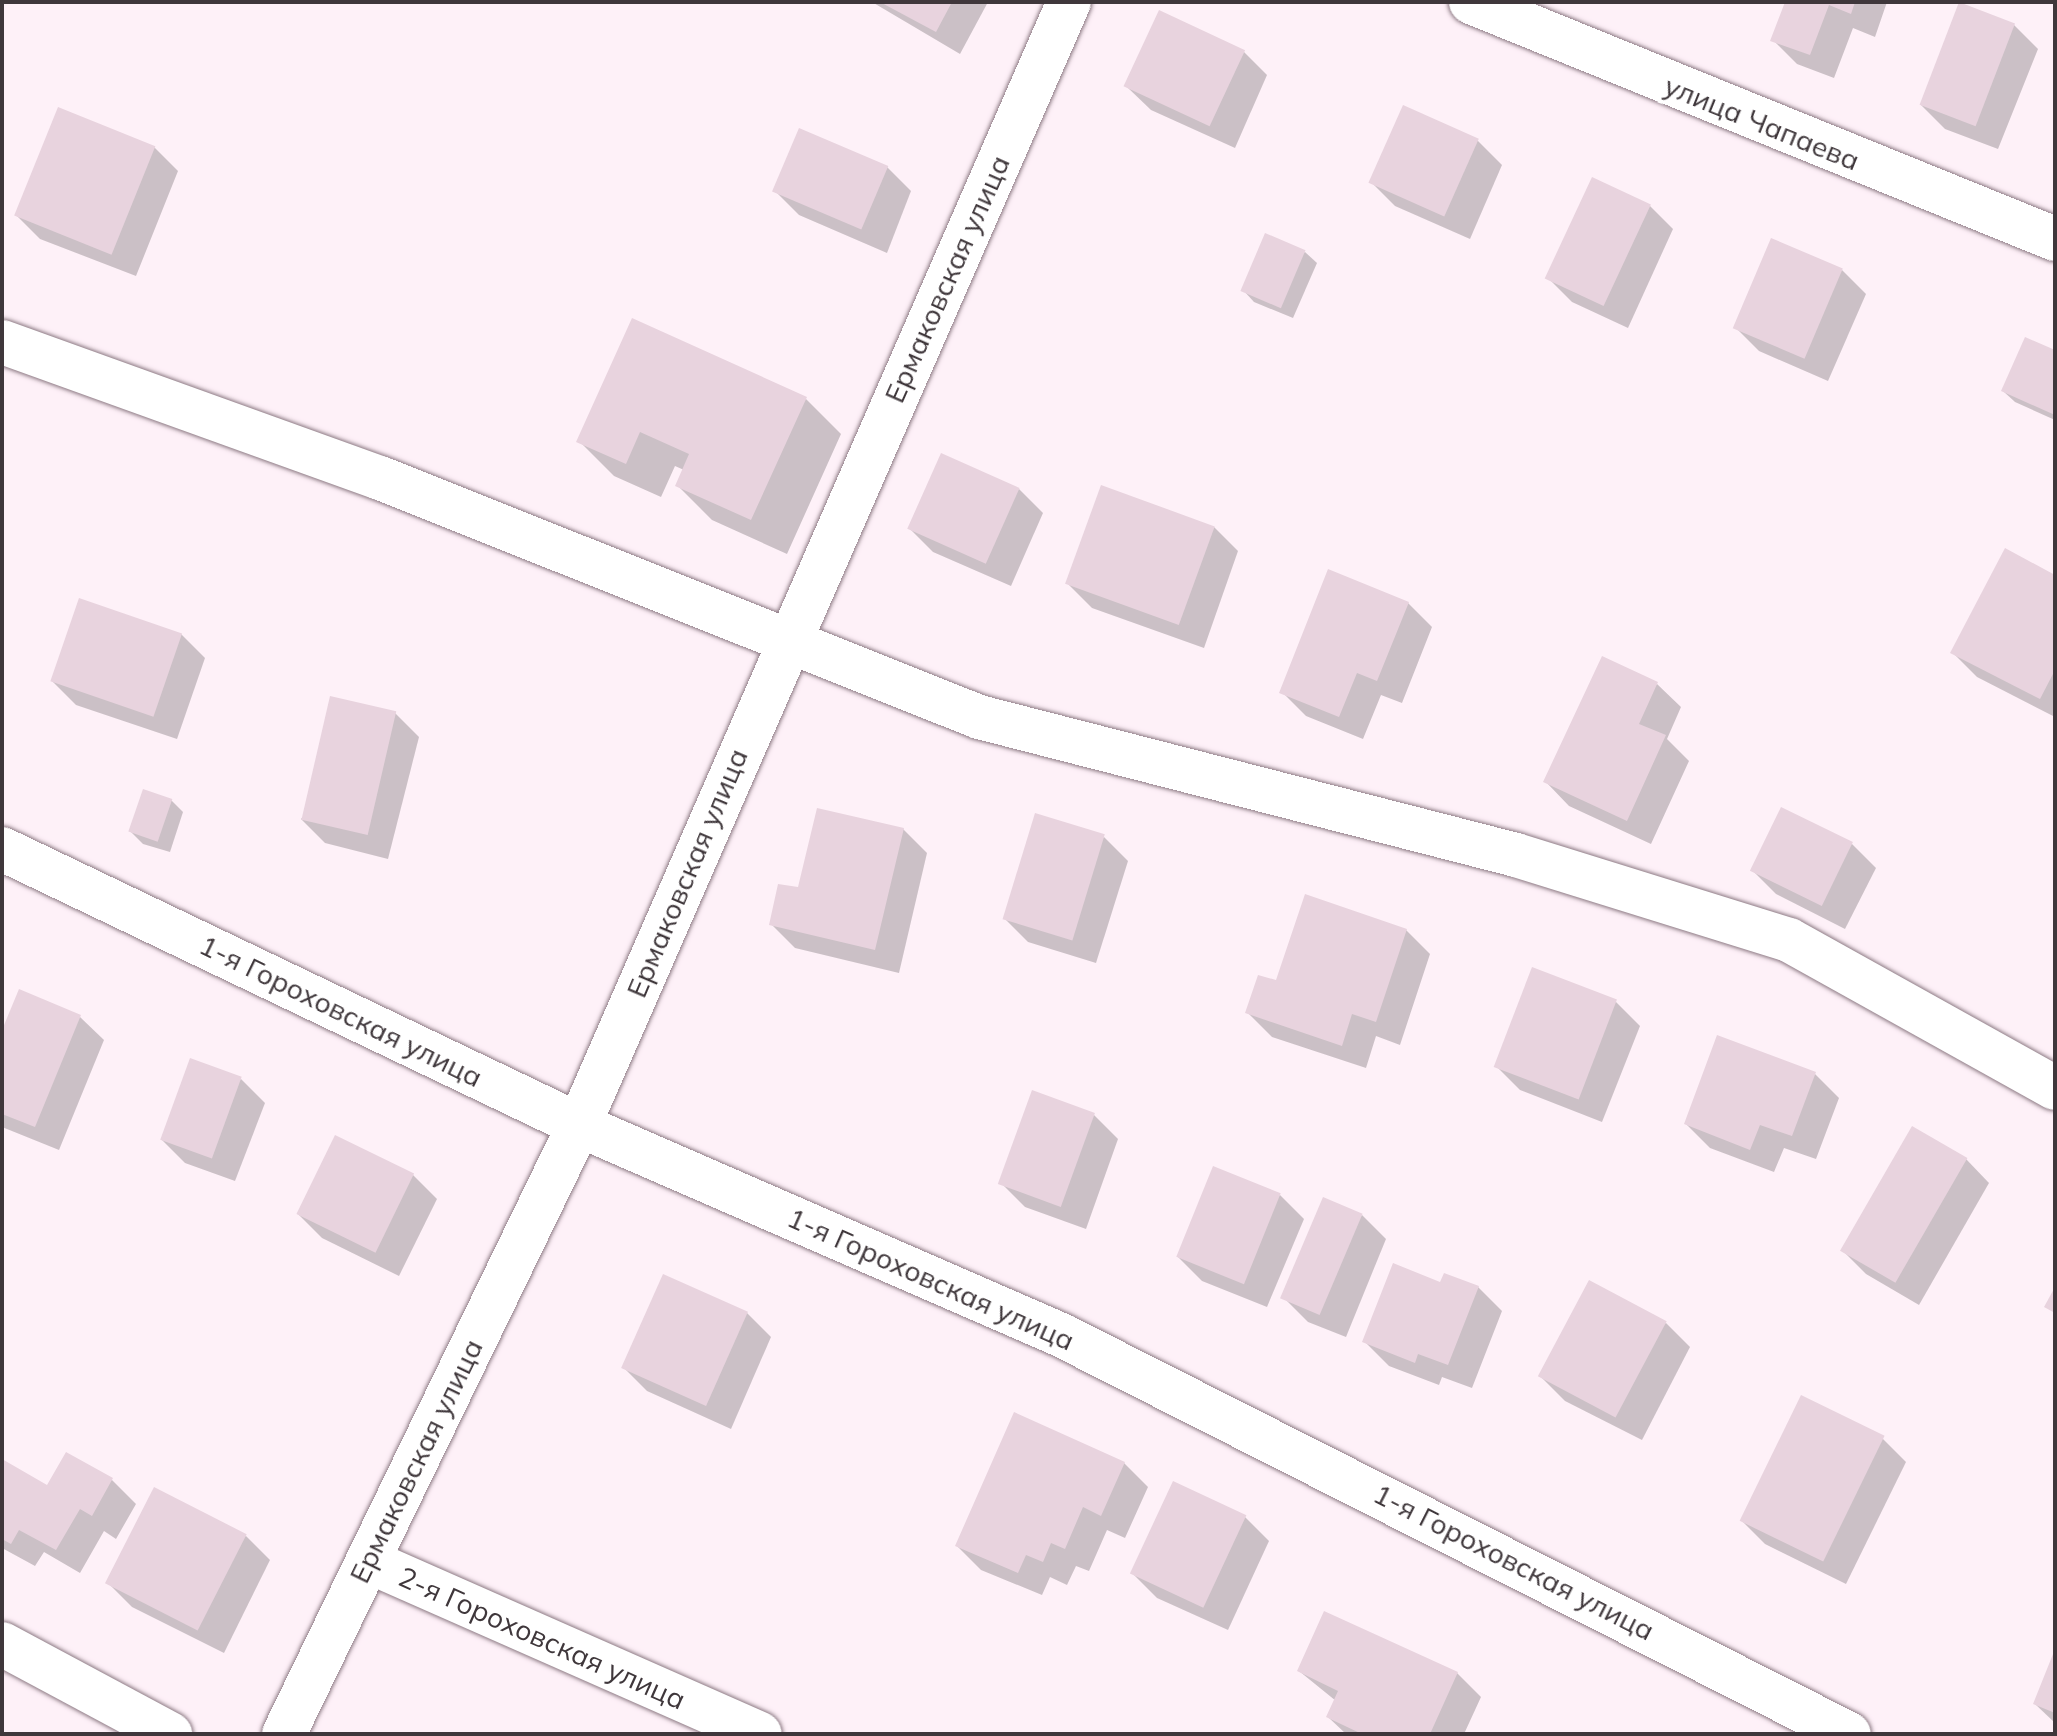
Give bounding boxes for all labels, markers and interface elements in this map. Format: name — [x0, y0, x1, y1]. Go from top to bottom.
street label: улица Чапаева — [1660, 69, 1864, 177]
street label: Ермаковская улица — [877, 150, 1017, 408]
street label: Ермаковская улица — [619, 744, 755, 1002]
street label: 1-я Гороховская улица — [194, 928, 488, 1094]
street label: 1-я Гороховская улица — [782, 1201, 1080, 1357]
street label: Ермаковская улица — [342, 1334, 490, 1588]
street label: 1-я Гороховская улица — [1368, 1477, 1660, 1647]
street label: 2-я Гороховская улица — [393, 1560, 691, 1716]

